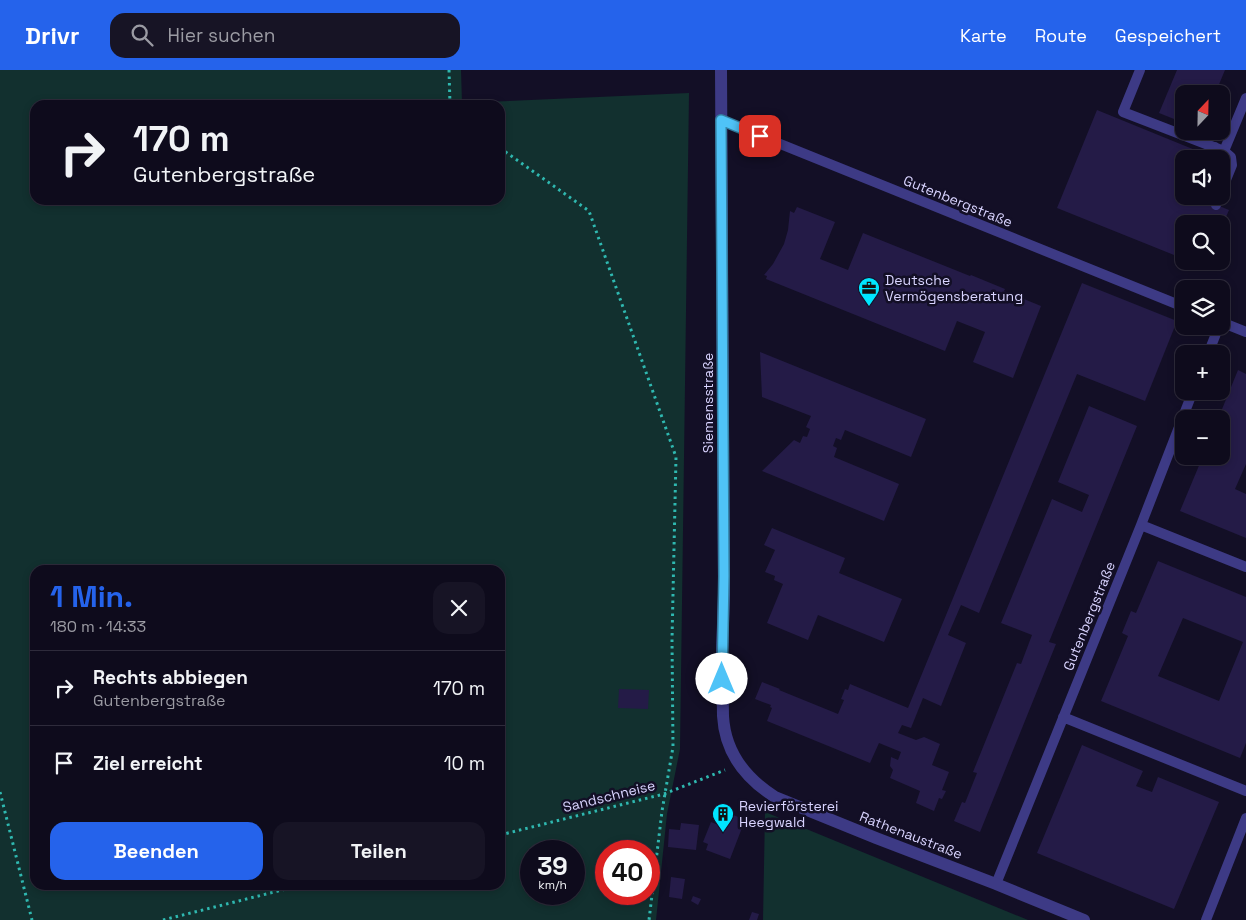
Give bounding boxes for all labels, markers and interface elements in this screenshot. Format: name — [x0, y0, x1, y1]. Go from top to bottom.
search box — [110, 13, 460, 58]
text: Drivr — [25, 20, 80, 51]
icon: search — [128, 21, 156, 49]
text: Hier suchen — [168, 23, 276, 48]
text: Karte — [960, 24, 1007, 47]
text: Route — [1035, 24, 1087, 47]
text: Gespeichert — [1115, 24, 1221, 47]
north arrow — [1175, 85, 1230, 140]
map controls — [1175, 85, 1230, 465]
pin — [739, 115, 781, 157]
text: 170 m — [133, 117, 230, 161]
icon: right — [50, 120, 115, 185]
icon: arrive — [746, 122, 774, 150]
button: sound — [1175, 150, 1230, 205]
text: Gutenbergstraße — [133, 160, 315, 188]
street label: Gutenbergstraße — [901, 171, 1015, 231]
button: search — [1175, 215, 1230, 270]
place label: Deutsche Vermögensberatung — [885, 271, 1023, 305]
office icon: Deutsche Vermögensberatung — [857, 276, 881, 307]
button: layers — [1175, 280, 1230, 335]
button: + — [1175, 345, 1230, 400]
street label: Siemensstraße — [699, 353, 717, 453]
button: − — [1175, 410, 1230, 465]
street label: Gutenbergstraße — [1059, 559, 1119, 673]
text: 1 Min. — [50, 577, 133, 616]
button: close — [433, 582, 485, 634]
text: 180 m · 14:33 — [50, 616, 146, 637]
position arrow — [695, 652, 747, 704]
text: Rechts abbiegen — [93, 665, 248, 690]
icon: right — [50, 674, 78, 702]
text: 170 m — [433, 676, 485, 701]
text: Gutenbergstraße — [93, 690, 226, 711]
icon: arrive — [50, 749, 78, 777]
text: Ziel erreicht — [93, 751, 203, 776]
text: 10 m — [444, 751, 485, 776]
street label: Sandschneise — [561, 776, 657, 816]
place label: Revierförsterei Heegwald — [739, 797, 838, 831]
building icon: Revierförsterei Heegwald — [711, 802, 735, 833]
street label: Rathenaustraße — [857, 807, 965, 863]
button: Beenden — [50, 822, 263, 880]
button: Teilen — [273, 822, 485, 880]
speed limit sign: 40 — [595, 840, 660, 905]
text: 39 — [537, 850, 568, 882]
text: km/h — [538, 877, 567, 893]

